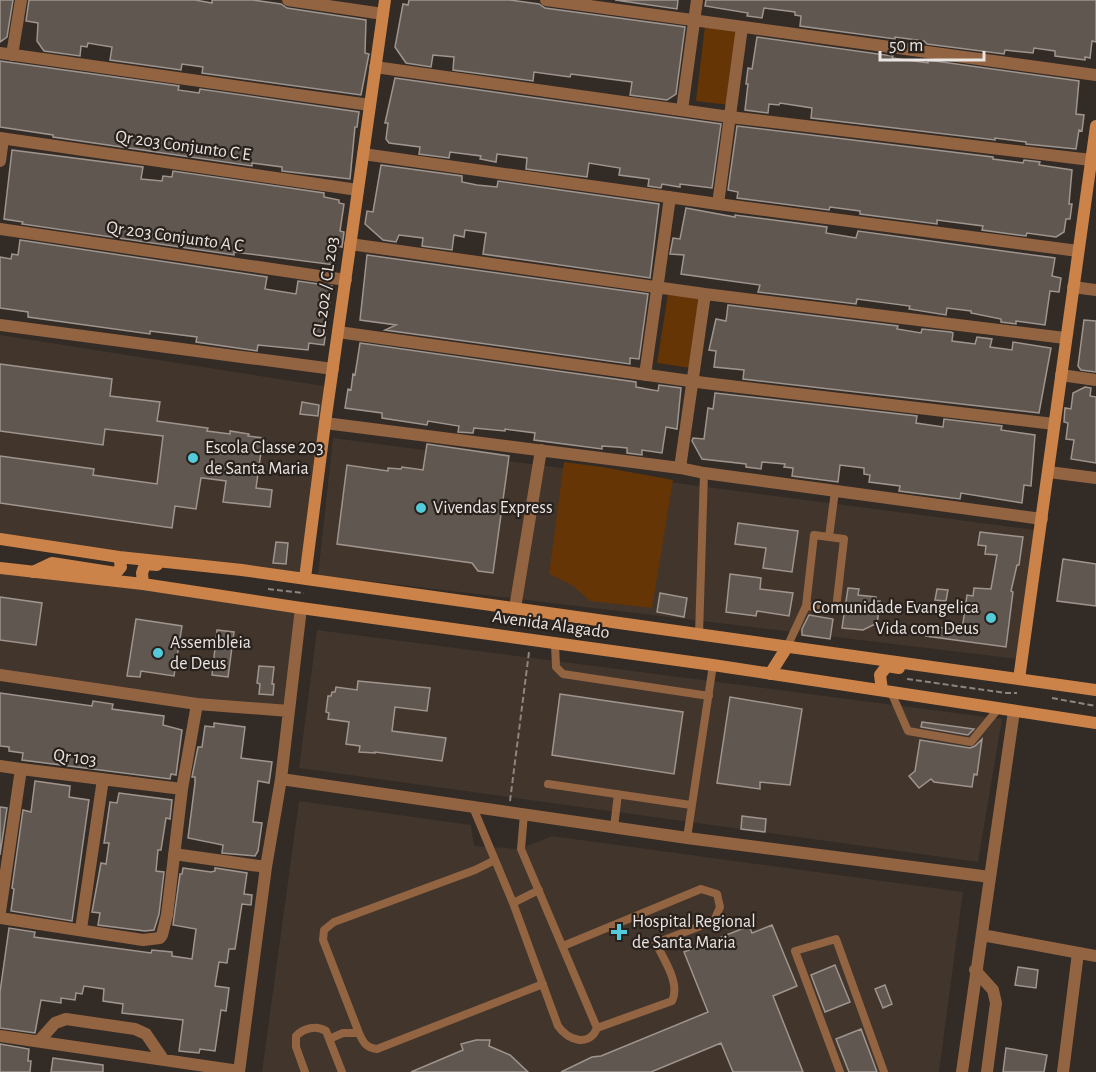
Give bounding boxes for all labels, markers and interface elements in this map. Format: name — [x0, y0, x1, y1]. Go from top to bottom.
scale bar — [880, 24, 984, 62]
text: 50 m — [889, 37, 923, 55]
street label: Qr 203 Conjunto C E — [114, 128, 252, 164]
street label: Qr 203 Conjunto A C — [105, 218, 245, 256]
street label: CL 202 / CL 203 — [310, 235, 342, 339]
place label: Escola Classe 203 de Santa Maria — [205, 439, 324, 478]
marker: Escola Classe 203 de Santa Maria — [186, 451, 200, 465]
place label: Vivendas Express — [433, 499, 553, 517]
marker: Vivendas Express — [414, 501, 428, 515]
place label: Comunidade Evangelica Vida com Deus — [812, 599, 979, 638]
street label: Avenida Alagado — [491, 608, 611, 642]
marker: Comunidade Evangelica Vida com Deus — [984, 611, 998, 625]
place label: Assembleia de Deus — [170, 634, 251, 673]
marker: Assembleia de Deus — [151, 646, 165, 660]
street label: Qr 103 — [52, 746, 98, 770]
place label: Hospital Regional de Santa Maria — [632, 913, 756, 952]
marker: Hospital Regional de Santa Maria — [610, 923, 628, 941]

